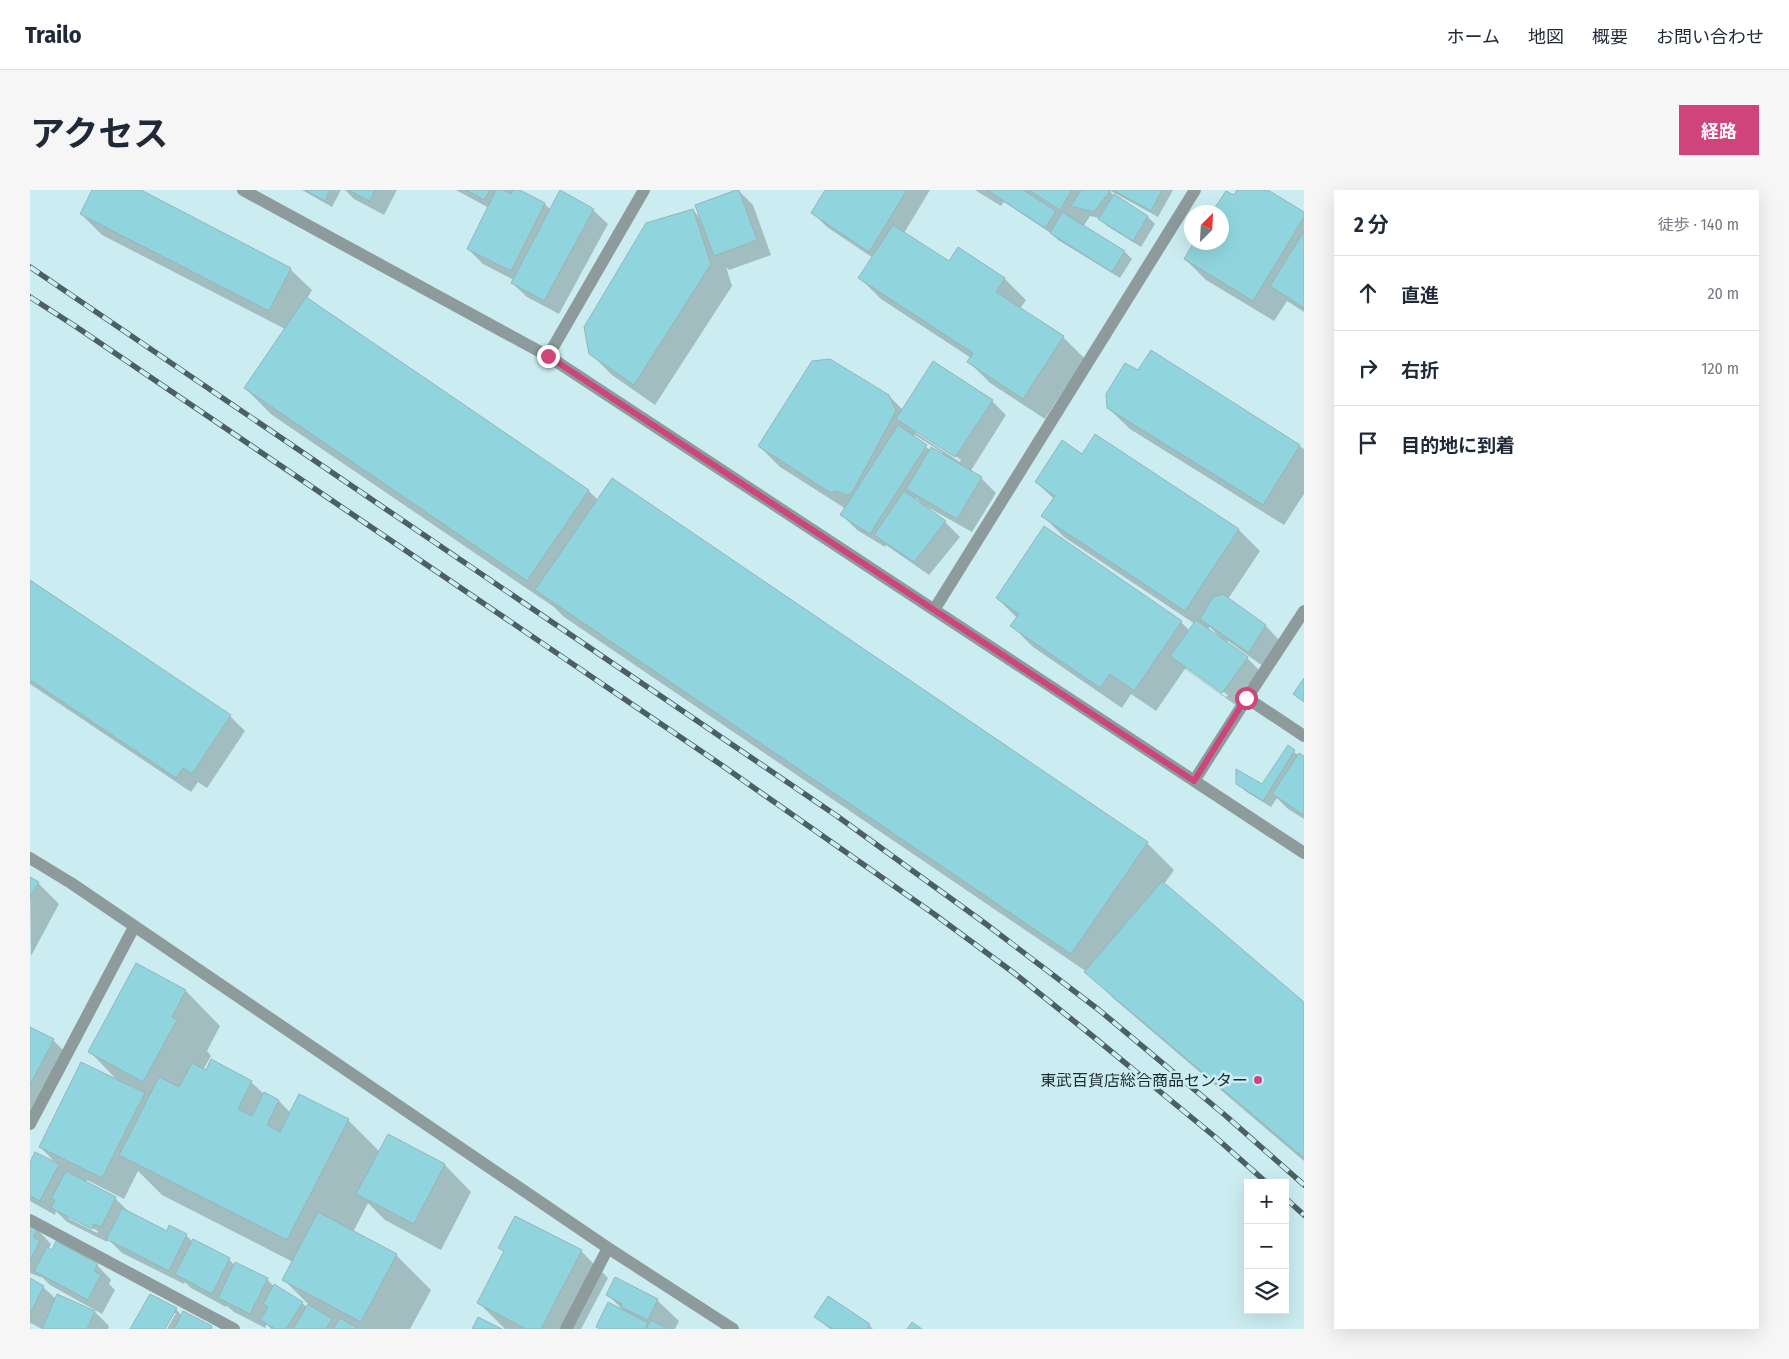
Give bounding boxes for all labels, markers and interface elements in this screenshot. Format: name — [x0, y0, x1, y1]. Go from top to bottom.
text: Trailo — [25, 21, 82, 49]
text: ホーム — [1447, 26, 1500, 48]
text: 地図 — [1528, 26, 1564, 48]
text: 概要 — [1592, 26, 1628, 48]
text: お問い合わせ — [1656, 26, 1764, 48]
button: 経路 — [1679, 105, 1759, 155]
text: アクセス — [30, 113, 168, 155]
north arrow — [1184, 205, 1229, 250]
text: 2 分 — [1354, 212, 1389, 238]
text: 徒歩 · 140 m — [1658, 215, 1739, 234]
icon: ahead — [1354, 279, 1382, 307]
text: 直進 — [1401, 284, 1439, 307]
text: 20 m — [1708, 284, 1739, 303]
route end — [537, 345, 560, 368]
icon: right — [1354, 354, 1382, 382]
text: 右折 — [1401, 359, 1439, 382]
text: 120 m — [1701, 359, 1739, 378]
icon: arrive — [1354, 429, 1382, 457]
text: 目的地に到着 — [1401, 434, 1515, 457]
route start — [1235, 687, 1258, 710]
place label: 東武百貨店総合商品センター — [1040, 1071, 1248, 1090]
marker: 東武百貨店総合商品センター — [1252, 1074, 1264, 1086]
map controls — [1244, 1179, 1289, 1314]
button: + — [1244, 1179, 1289, 1224]
button: − — [1244, 1224, 1289, 1269]
button: layers — [1244, 1269, 1289, 1314]

